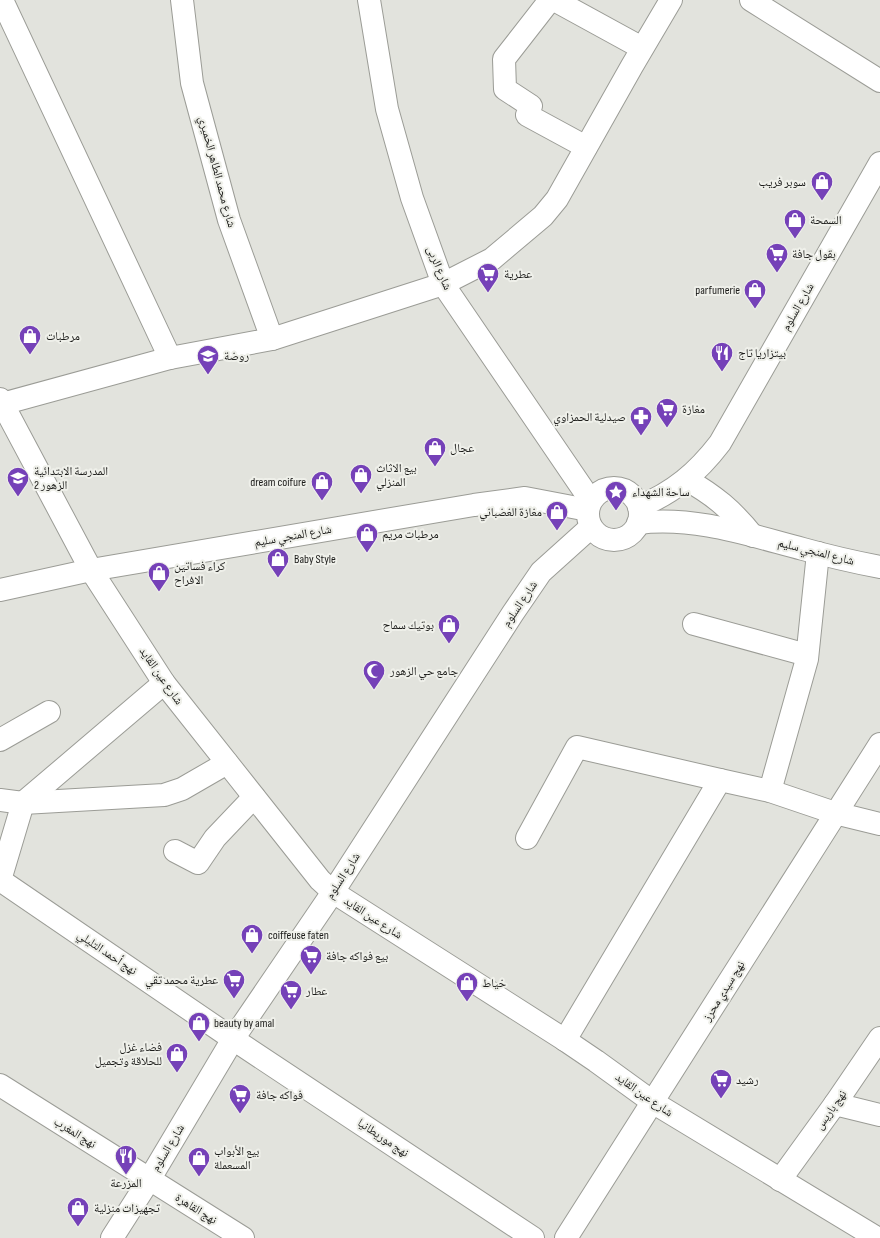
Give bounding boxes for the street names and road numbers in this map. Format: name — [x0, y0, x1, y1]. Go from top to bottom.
street label: شارع محمد الطاهر الخميري — [193, 115, 239, 230]
street label: شارع الربى — [423, 244, 455, 292]
street label: شارع السلوم — [778, 280, 818, 333]
street label: شارع المنجي سليم — [253, 522, 333, 552]
street label: شارع المنجي سليم — [776, 535, 856, 571]
street label: شارع السلوم — [499, 578, 541, 630]
street label: شارع عين القايد — [136, 644, 186, 708]
street label: شارع السلوم — [322, 850, 364, 902]
street label: شارع عين القايد — [341, 893, 405, 943]
street label: نهج أحمد التليلي — [73, 927, 140, 980]
street label: نهج سيدي محرز — [699, 958, 750, 1026]
street label: شارع عين القايد — [612, 1070, 676, 1120]
street label: نهج باريس — [812, 1087, 850, 1133]
street label: نهج المغرب — [51, 1114, 99, 1152]
street label: نهج موريطانيا — [354, 1115, 412, 1161]
street label: شارع السلوم — [148, 1122, 188, 1174]
street label: نهج القاهرة — [172, 1190, 220, 1228]

